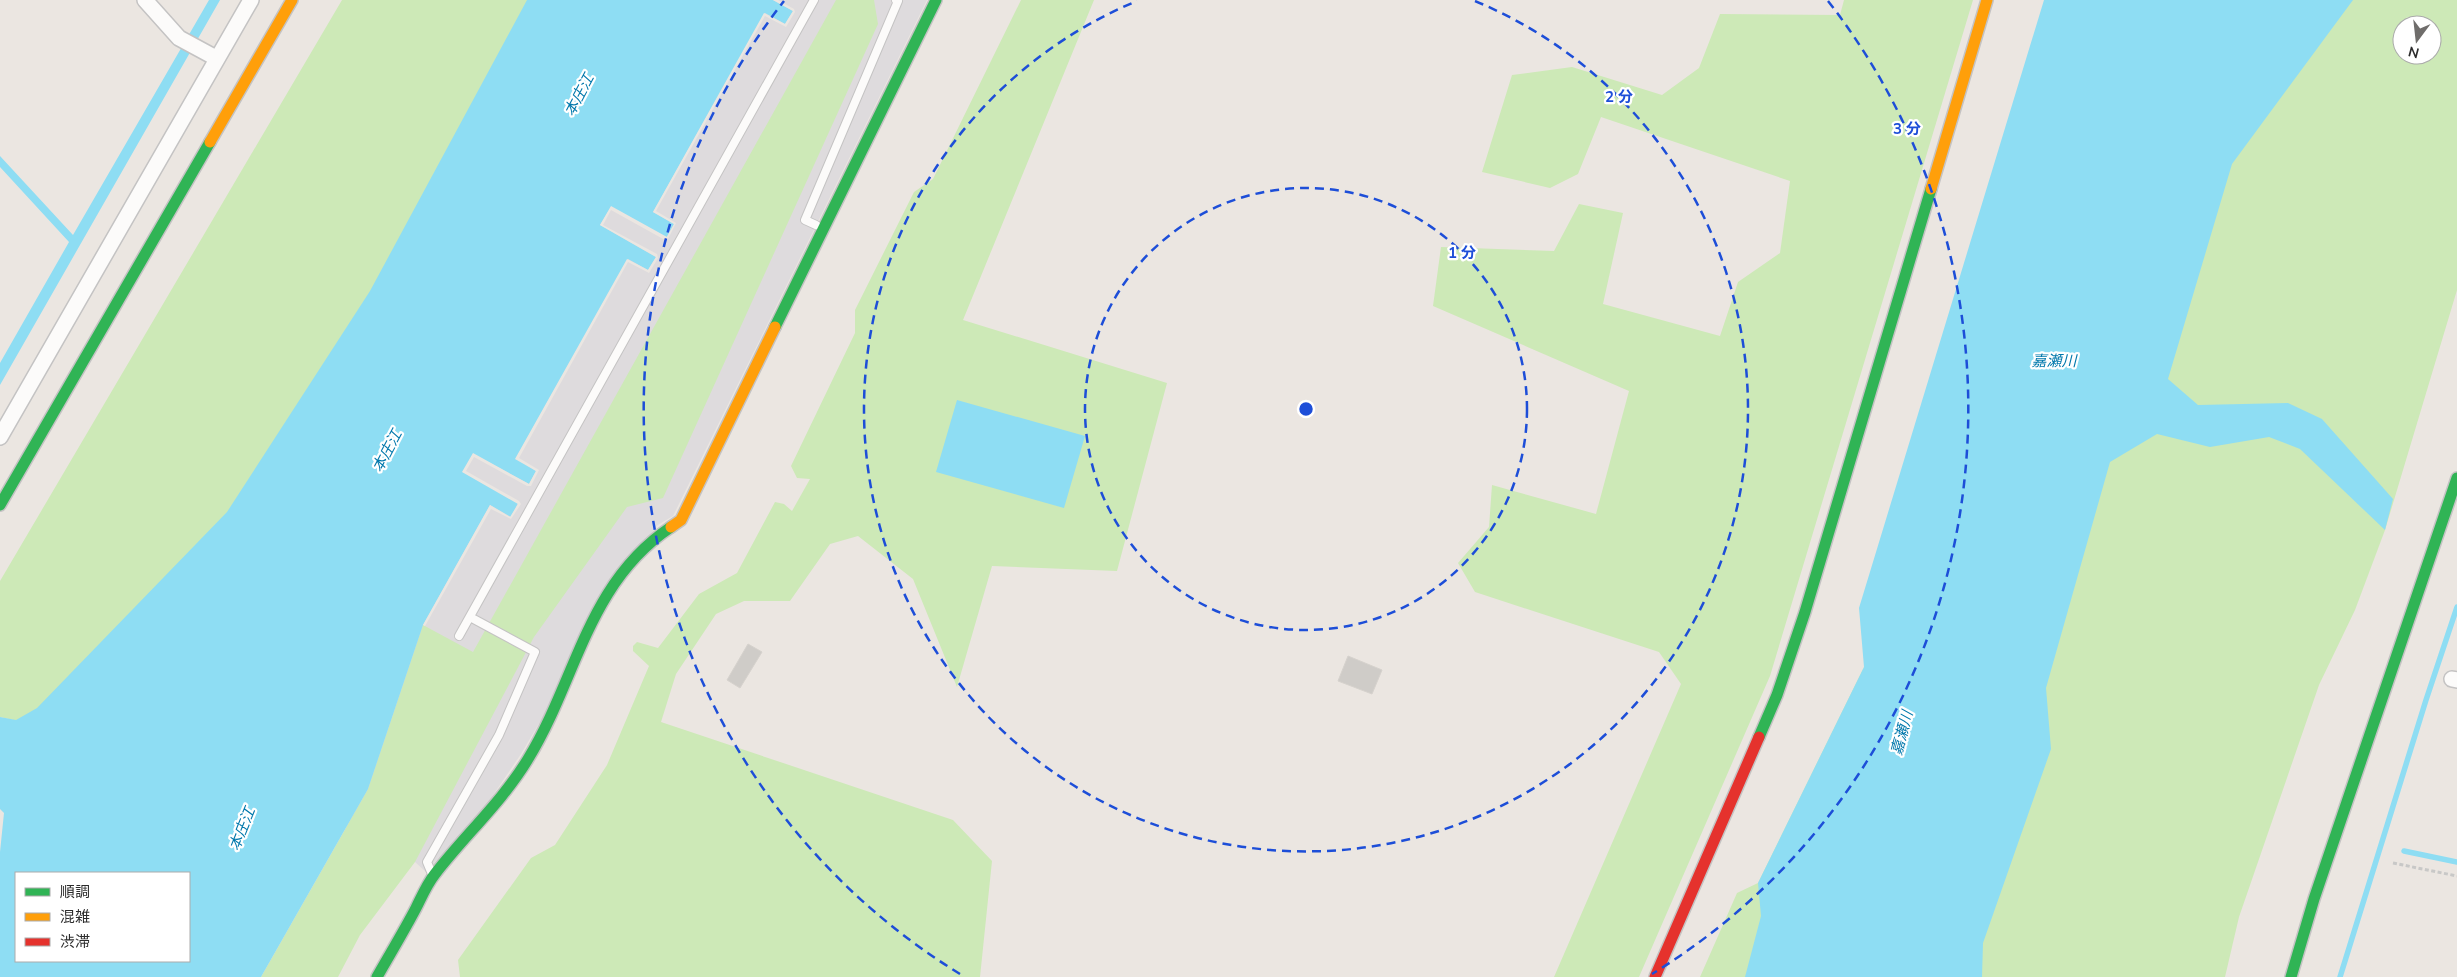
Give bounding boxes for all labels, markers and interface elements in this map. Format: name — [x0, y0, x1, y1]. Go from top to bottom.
north arrow — [2392, 15, 2442, 65]
text: N — [2406, 42, 2421, 63]
water label: 本庄江 — [560, 69, 599, 120]
text: 2 分 — [1605, 87, 1633, 107]
text: 3 分 — [1893, 119, 1921, 139]
text: 1 分 — [1448, 243, 1476, 263]
water label: 嘉瀬川 — [2031, 351, 2078, 371]
centre of rings — [1297, 400, 1315, 418]
water label: 本庄江 — [368, 425, 407, 476]
water label: 嘉瀬川 — [1887, 707, 1918, 757]
water label: 本庄江 — [224, 803, 260, 854]
legend — [15, 872, 190, 962]
text: 順調 — [60, 882, 90, 902]
text: 混雑 — [60, 907, 90, 927]
text: 渋滞 — [60, 932, 90, 952]

